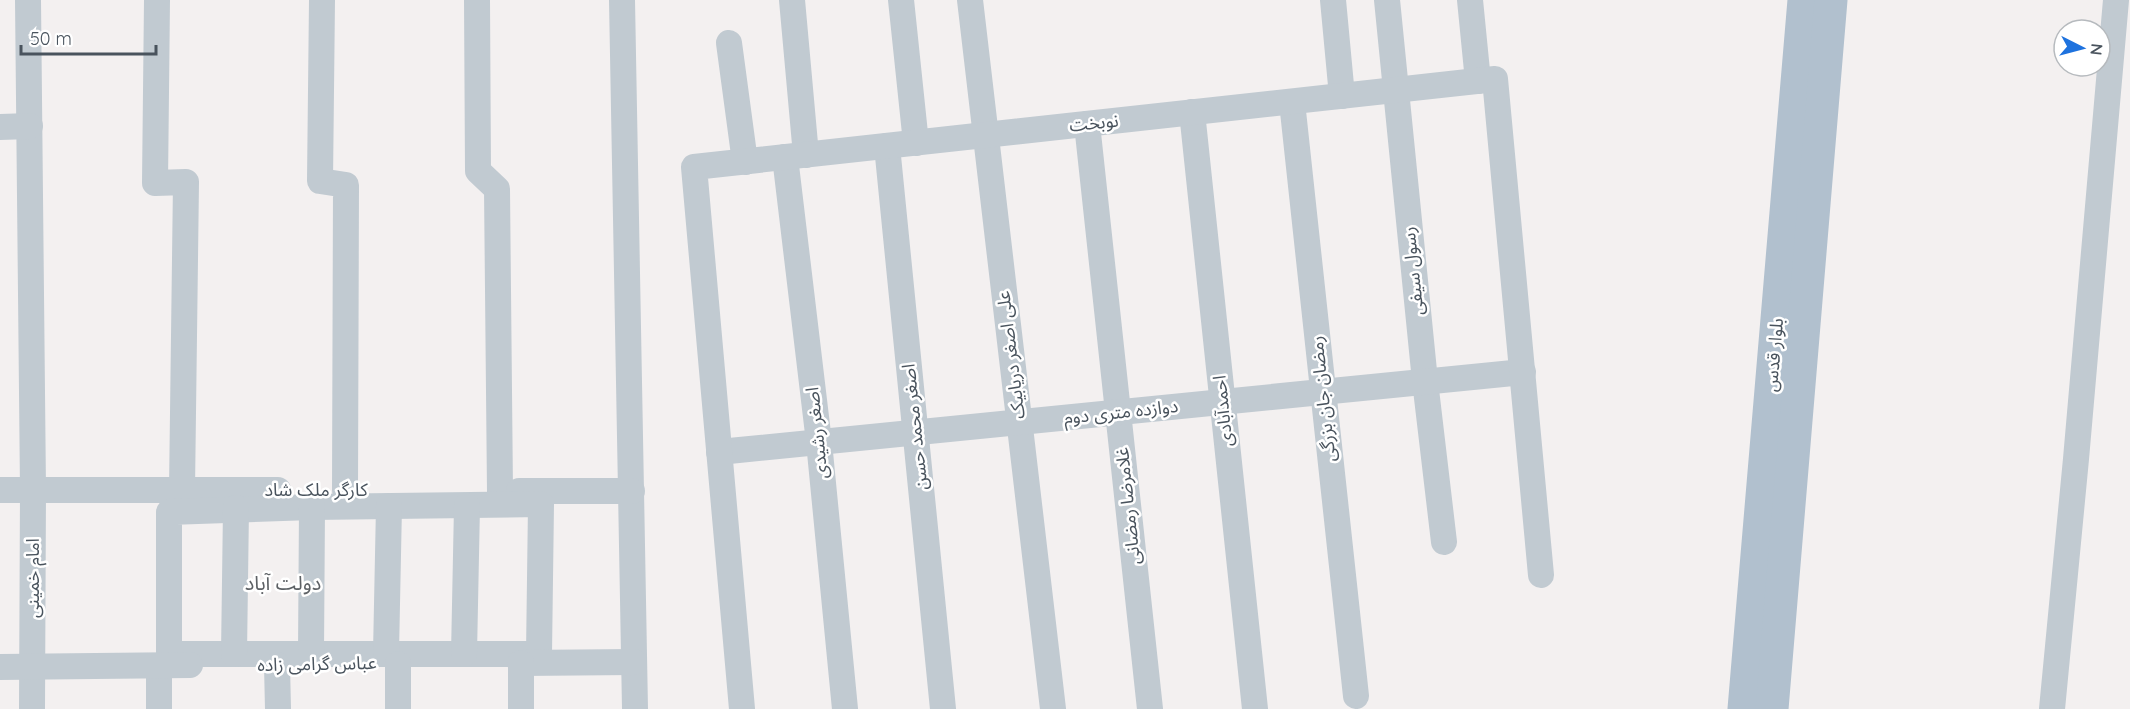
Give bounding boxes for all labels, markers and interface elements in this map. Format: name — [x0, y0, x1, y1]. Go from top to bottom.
scale bar — [21, 18, 156, 56]
north arrow — [2052, 18, 2112, 78]
text: 50 m — [30, 27, 72, 50]
text: N — [2086, 43, 2107, 56]
street label: نوبخت — [1068, 108, 1120, 137]
street label: رسول سیفی — [1396, 226, 1429, 317]
street label: علی اصغر دریابیک — [991, 290, 1030, 420]
street label: بلوار قدس — [1759, 317, 1788, 393]
street label: رمضان جان بزرگی — [1304, 335, 1341, 463]
street label: اصغر محمد حسن — [896, 363, 933, 491]
street label: احمدآبادی — [1207, 374, 1238, 448]
street label: اصغر رشیدی — [800, 386, 833, 480]
street label: دوازده متری دوم — [1063, 394, 1180, 432]
street label: غلامرضا رمضانی — [1110, 446, 1145, 566]
street label: کارگر ملک شاد — [264, 478, 368, 501]
street label: امام خمینی — [21, 538, 47, 618]
district label: دولت آباد — [245, 570, 321, 595]
street label: عباس گرامی زاده — [257, 651, 377, 676]

